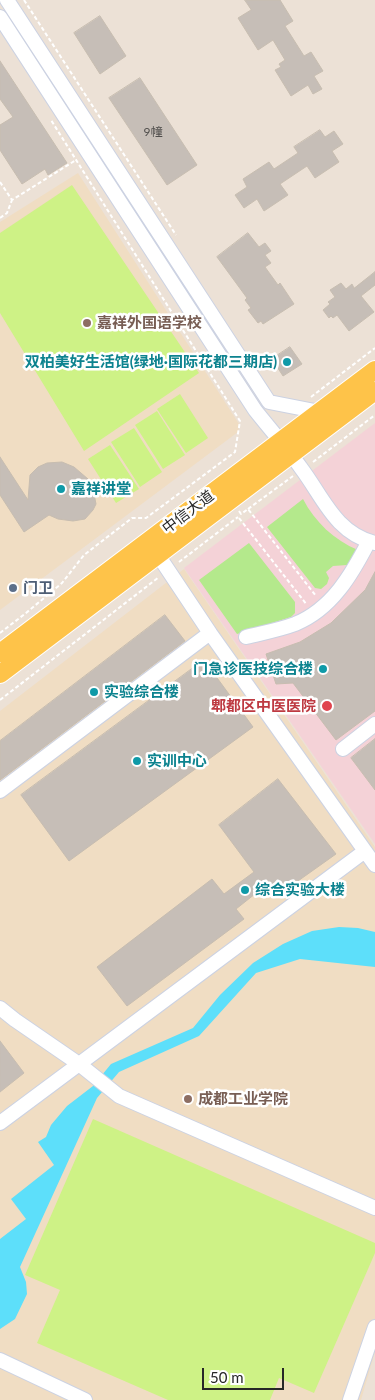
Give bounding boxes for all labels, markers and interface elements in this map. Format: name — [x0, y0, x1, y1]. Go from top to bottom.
house number: 9幢 — [144, 125, 162, 139]
place label: 嘉祥外国语学校 — [97, 314, 202, 332]
marker: 嘉祥外国语学校 — [81, 317, 93, 329]
place label: 双柏美好生活馆(绿地·国际花都三期店) — [25, 353, 277, 371]
marker: 双柏美好生活馆(绿地·国际花都三期店) — [281, 356, 293, 368]
place label: 嘉祥讲堂 — [71, 480, 131, 498]
marker: 嘉祥讲堂 — [55, 483, 67, 495]
street label: 中信大道 — [159, 487, 217, 537]
place label: 门卫 — [23, 579, 53, 597]
marker: 门卫 — [7, 582, 19, 594]
place label: 门急诊医技综合楼 — [193, 660, 313, 678]
marker: 门急诊医技综合楼 — [317, 663, 329, 675]
place label: 实验综合楼 — [104, 683, 179, 701]
marker: 实验综合楼 — [88, 686, 100, 698]
place label: 郫都区中医医院 — [211, 697, 316, 715]
marker: 郫都区中医医院 — [320, 699, 334, 713]
place label: 实训中心 — [147, 752, 207, 770]
marker: 实训中心 — [131, 755, 143, 767]
place label: 综合实验大楼 — [255, 881, 345, 899]
marker: 综合实验大楼 — [239, 884, 251, 896]
place label: 成都工业学院 — [198, 1090, 288, 1108]
marker: 成都工业学院 — [182, 1093, 194, 1105]
scale bar — [205, 1358, 288, 1390]
text: 50 m — [210, 1368, 244, 1386]

